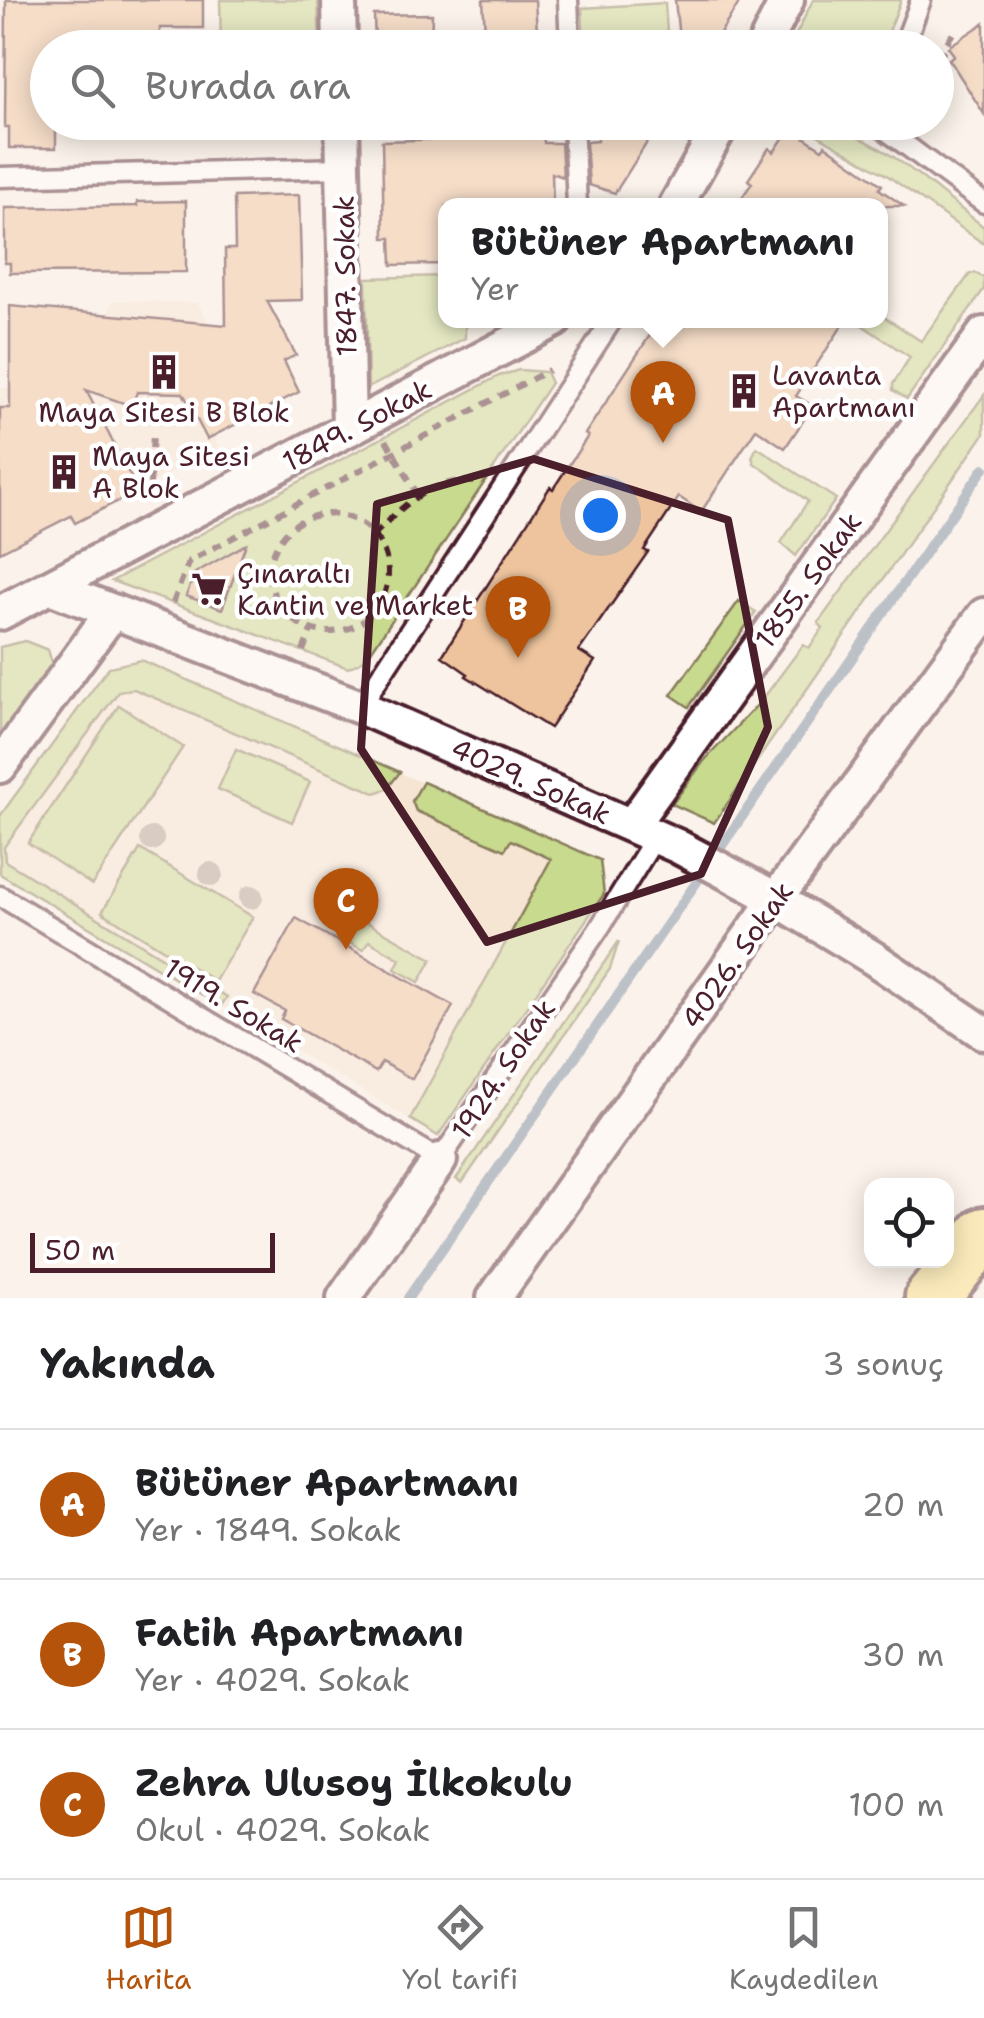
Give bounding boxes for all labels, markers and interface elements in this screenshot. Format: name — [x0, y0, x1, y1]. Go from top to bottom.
search box — [30, 30, 954, 140]
icon: search — [65, 58, 120, 113]
text: Burada ara — [145, 60, 351, 111]
street label: 1847. Sokak — [325, 195, 365, 357]
popup — [438, 198, 888, 328]
text: Bütüner Apartmanı — [471, 216, 855, 267]
text: Yer — [471, 267, 520, 310]
building icon: Maya Sitesi B Blok — [145, 353, 183, 391]
place label: Lavanta Apartmanı — [772, 356, 916, 426]
pin: A — [630, 360, 696, 443]
street label: 1849. Sokak — [276, 370, 438, 480]
building icon: Lavanta Apartmanı — [725, 372, 763, 410]
place label: Maya Sitesi B Blok — [38, 393, 290, 431]
place label: Maya Sitesi A Blok — [92, 437, 250, 507]
building icon: Maya Sitesi A Blok — [45, 453, 83, 491]
your location — [575, 490, 626, 541]
street label: 1855. Sokak — [746, 504, 870, 656]
place label: Çınaraltı Kantin ve Market — [237, 554, 474, 624]
supermarket icon: Çınaraltı Kantin ve Market — [190, 570, 228, 608]
pin: B — [486, 576, 550, 658]
street label: 4029. Sokak — [445, 729, 617, 833]
pin: C — [314, 868, 378, 950]
street label: 4026. Sokak — [672, 874, 802, 1036]
street label: 1919. Sokak — [157, 949, 311, 1061]
street label: 1924. Sokak — [442, 991, 564, 1147]
map controls — [864, 1178, 954, 1268]
button: locate — [864, 1178, 954, 1268]
scale bar — [30, 1228, 275, 1272]
text: 50 m — [45, 1231, 115, 1269]
text: Yakında — [40, 1335, 215, 1391]
text: 3 sonuç — [822, 1342, 944, 1385]
text: Bütüner Apartmanı — [135, 1457, 519, 1508]
text: A — [60, 1483, 85, 1526]
text: 20 m — [862, 1483, 944, 1526]
text: Yer · 1849. Sokak — [135, 1508, 402, 1551]
text: Fatih Apartmanı — [135, 1607, 464, 1658]
text: B — [63, 1633, 82, 1676]
text: 30 m — [861, 1633, 944, 1676]
text: Yer · 4029. Sokak — [135, 1658, 410, 1701]
text: Zehra Ulusoy İlkokulu — [135, 1757, 573, 1808]
text: C — [63, 1783, 82, 1826]
text: 100 m — [848, 1783, 944, 1826]
text: Okul · 4029. Sokak — [135, 1808, 430, 1851]
tab: Harita — [105, 1900, 191, 1998]
tab: Yol tarifi — [402, 1900, 518, 1998]
tab: Kaydedilen — [729, 1900, 879, 1998]

